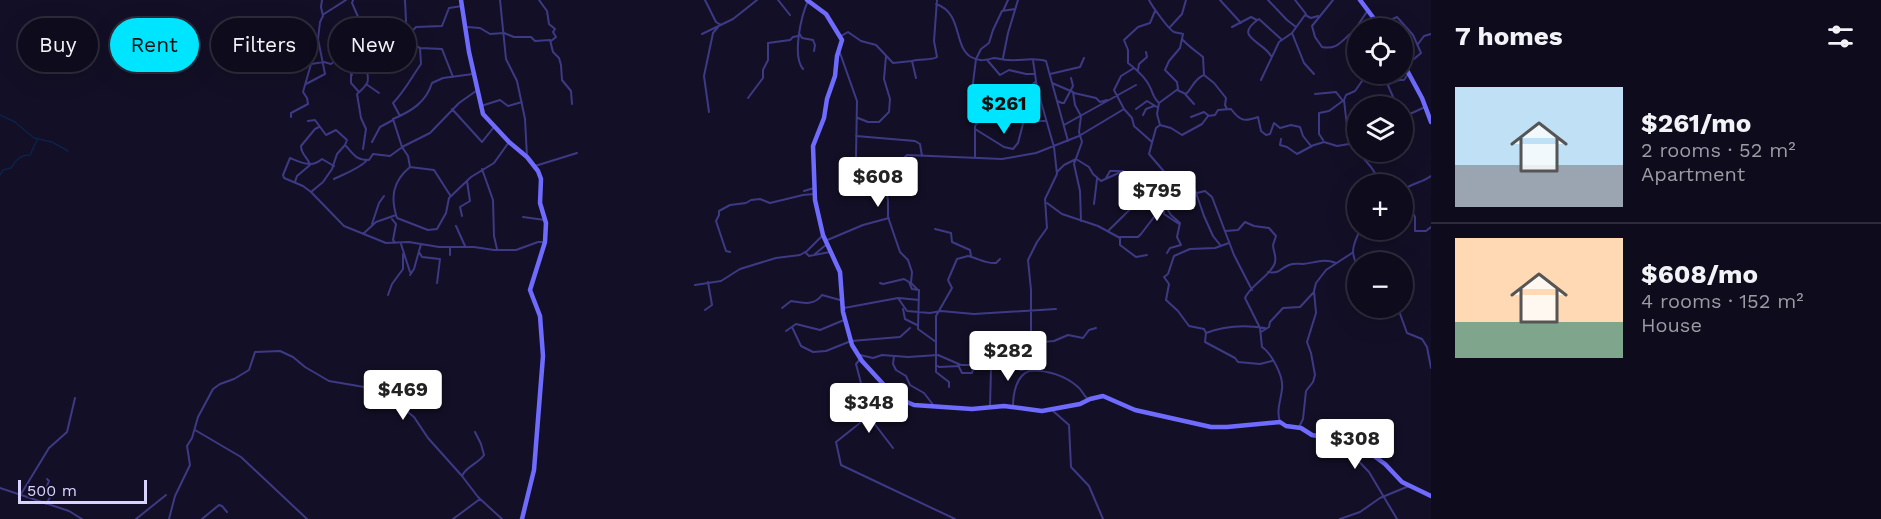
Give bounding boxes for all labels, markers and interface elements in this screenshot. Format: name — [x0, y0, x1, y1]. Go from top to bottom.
chip: Buy — [18, 18, 98, 72]
chip: Rent — [110, 18, 199, 72]
chip: Filters — [211, 18, 317, 72]
chip: New — [329, 18, 416, 72]
map controls — [1347, 18, 1413, 318]
button: locate — [1347, 18, 1413, 84]
icon: filters — [1824, 20, 1857, 53]
text: 7 homes — [1455, 21, 1563, 51]
pin: $261 — [968, 84, 1040, 135]
text: $261 — [981, 91, 1027, 115]
button: layers — [1347, 96, 1413, 162]
text: $261/mo — [1641, 108, 1751, 138]
icon: home — [1503, 111, 1575, 183]
text: 2 rooms · 52 m² — [1641, 138, 1796, 162]
pin: $608 — [842, 157, 914, 208]
text: Apartment — [1641, 162, 1745, 186]
text: $608 — [853, 164, 903, 188]
pin: $795 — [1121, 171, 1193, 222]
button: + — [1347, 174, 1413, 240]
text: $795 — [1133, 178, 1181, 202]
button: − — [1347, 252, 1413, 318]
text: $608/mo — [1641, 259, 1758, 289]
icon: home — [1503, 262, 1575, 334]
text: 4 rooms · 152 m² — [1641, 289, 1804, 313]
text: House — [1641, 313, 1702, 337]
pin: $282 — [972, 331, 1044, 382]
text: $282 — [983, 338, 1033, 362]
pin: $469 — [367, 370, 439, 421]
text: $469 — [378, 377, 428, 401]
pin: $348 — [833, 383, 905, 434]
text: $348 — [844, 390, 894, 414]
pin: $308 — [1319, 419, 1391, 470]
text: $308 — [1330, 426, 1380, 450]
scale bar — [18, 477, 147, 504]
text: 500 m — [27, 481, 77, 500]

